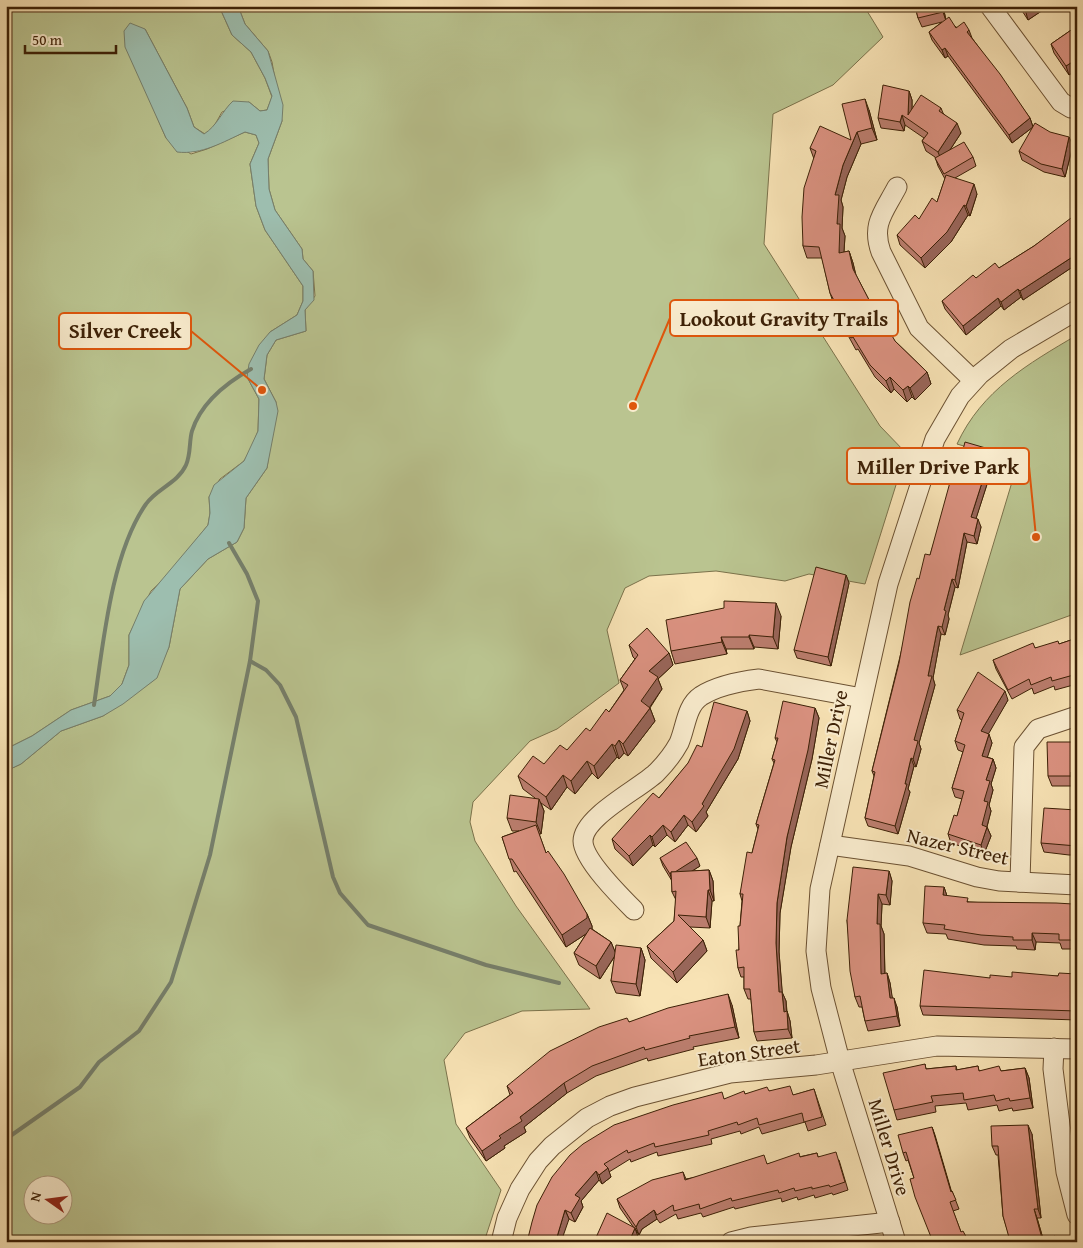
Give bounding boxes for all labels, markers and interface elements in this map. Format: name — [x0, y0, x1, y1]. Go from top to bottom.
scale bar — [25, 22, 116, 54]
text: 50 m — [32, 29, 63, 50]
callout: Lookout Gravity Trails — [670, 300, 898, 336]
text: Lookout Gravity Trails — [680, 303, 888, 334]
callout: Silver Creek — [59, 313, 191, 349]
text: Silver Creek — [69, 315, 182, 346]
callout: Miller Drive Park — [847, 448, 1029, 484]
text: Miller Drive Park — [857, 451, 1020, 482]
street label: Miller Drive — [805, 687, 855, 791]
street label: Nazer Street — [904, 820, 1012, 872]
street label: Eaton Street — [696, 1030, 802, 1074]
street label: Miller Drive — [861, 1095, 919, 1199]
north arrow — [22, 1176, 72, 1226]
text: N — [25, 1189, 46, 1204]

